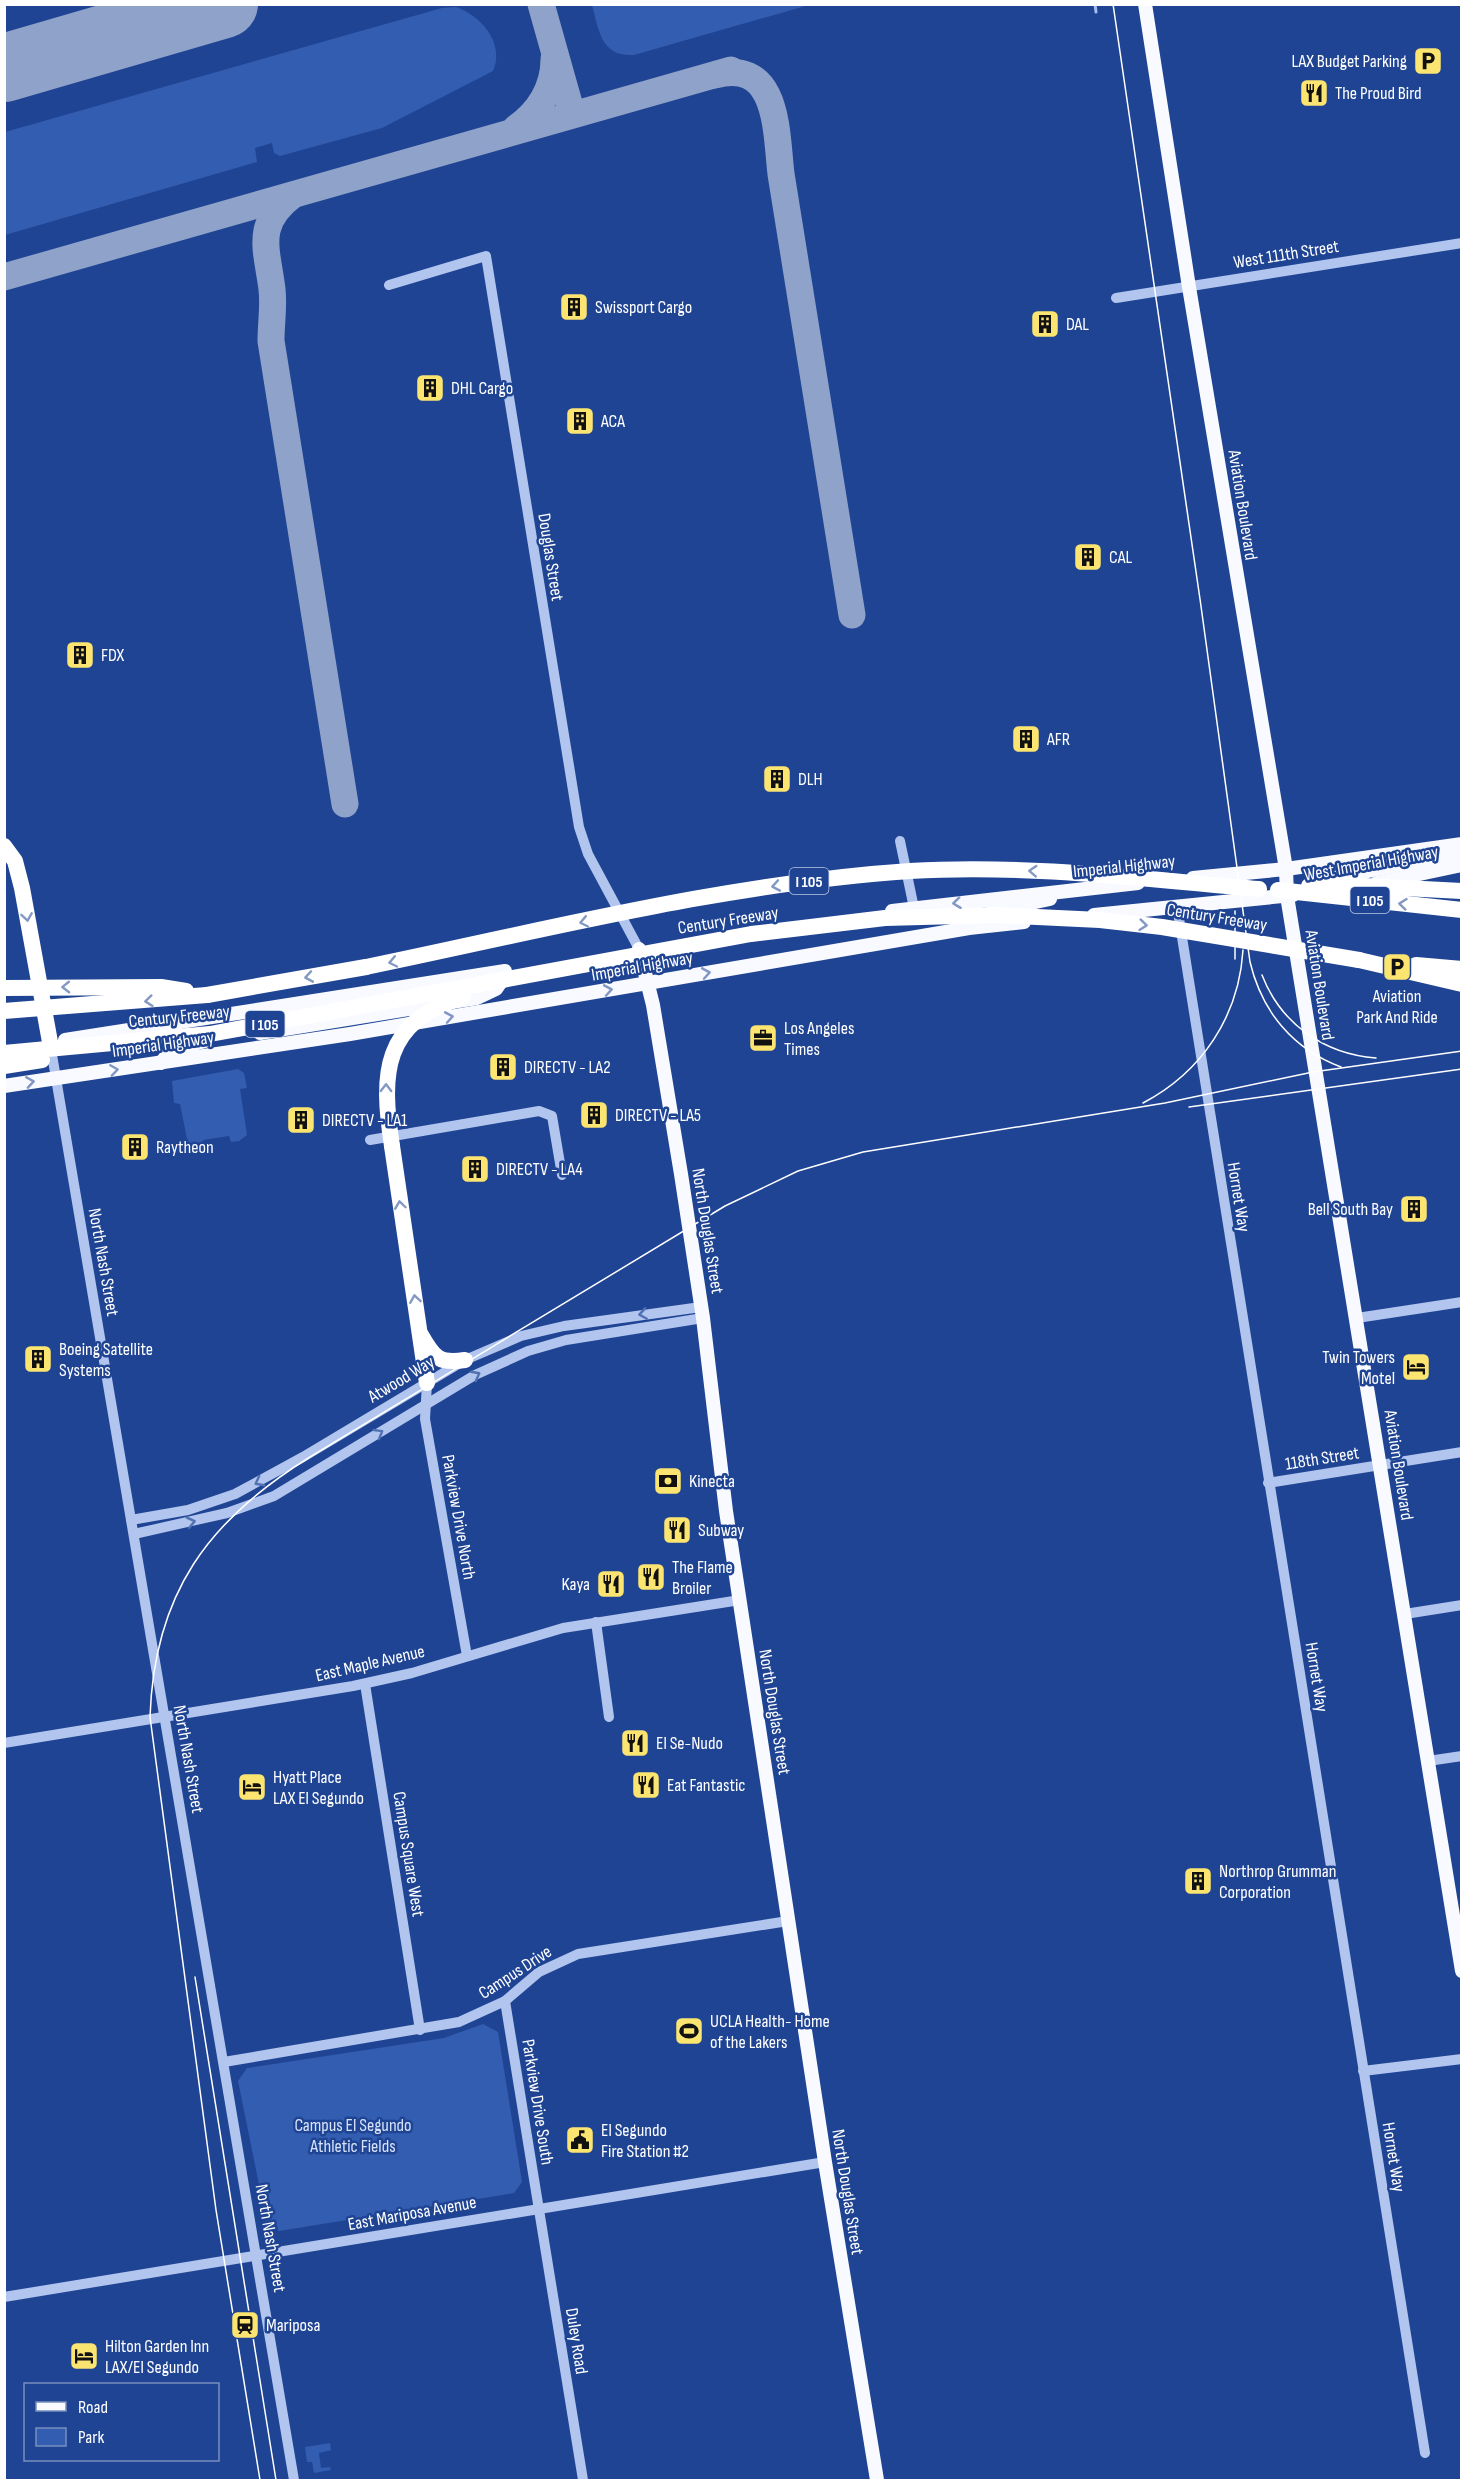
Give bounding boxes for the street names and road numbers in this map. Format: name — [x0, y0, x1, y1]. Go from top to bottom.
street label: West 111th Street — [1232, 236, 1341, 273]
street label: Aviation Boulevard — [1223, 448, 1262, 562]
street label: Douglas Street — [533, 512, 568, 603]
street label: West Imperial Highway — [1302, 841, 1440, 886]
street label: Imperial Highway — [1072, 851, 1176, 882]
road number: I 105 — [790, 868, 828, 894]
road number: I 105 — [1350, 887, 1390, 913]
street label: Century Freeway — [1165, 899, 1269, 936]
street label: Century Freeway — [676, 902, 780, 939]
street label: Aviation Boulevard — [1300, 928, 1339, 1042]
street label: Imperial Highway — [590, 947, 694, 986]
street label: Century Freeway — [127, 1001, 231, 1032]
road number: I 105 — [246, 1011, 284, 1037]
street label: Imperial Highway — [111, 1027, 215, 1062]
street label: Hornet Way — [1223, 1161, 1254, 1233]
street label: North Douglas Street — [687, 1167, 728, 1296]
street label: North Nash Street — [84, 1206, 123, 1318]
street label: Atwood Way — [363, 1351, 438, 1408]
street label: Aviation Boulevard — [1379, 1408, 1418, 1522]
street label: 118th Street — [1284, 1442, 1361, 1475]
street label: Parkview Drive North — [437, 1453, 480, 1581]
street label: East Maple Avenue — [313, 1641, 427, 1686]
street label: Hornet Way — [1301, 1641, 1332, 1713]
street label: North Douglas Street — [754, 1648, 795, 1777]
street label: North Nash Street — [169, 1703, 208, 1815]
street label: Campus Square West — [388, 1790, 429, 1919]
street label: Campus Drive — [475, 1941, 556, 2004]
street label: Parkview Drive South — [517, 2038, 558, 2166]
street label: Hornet Way — [1378, 2121, 1409, 2193]
street label: North Douglas Street — [827, 2128, 868, 2257]
street label: North Nash Street — [251, 2182, 290, 2294]
street label: East Mariposa Avenue — [346, 2192, 478, 2235]
street label: Duley Road — [561, 2307, 592, 2376]

